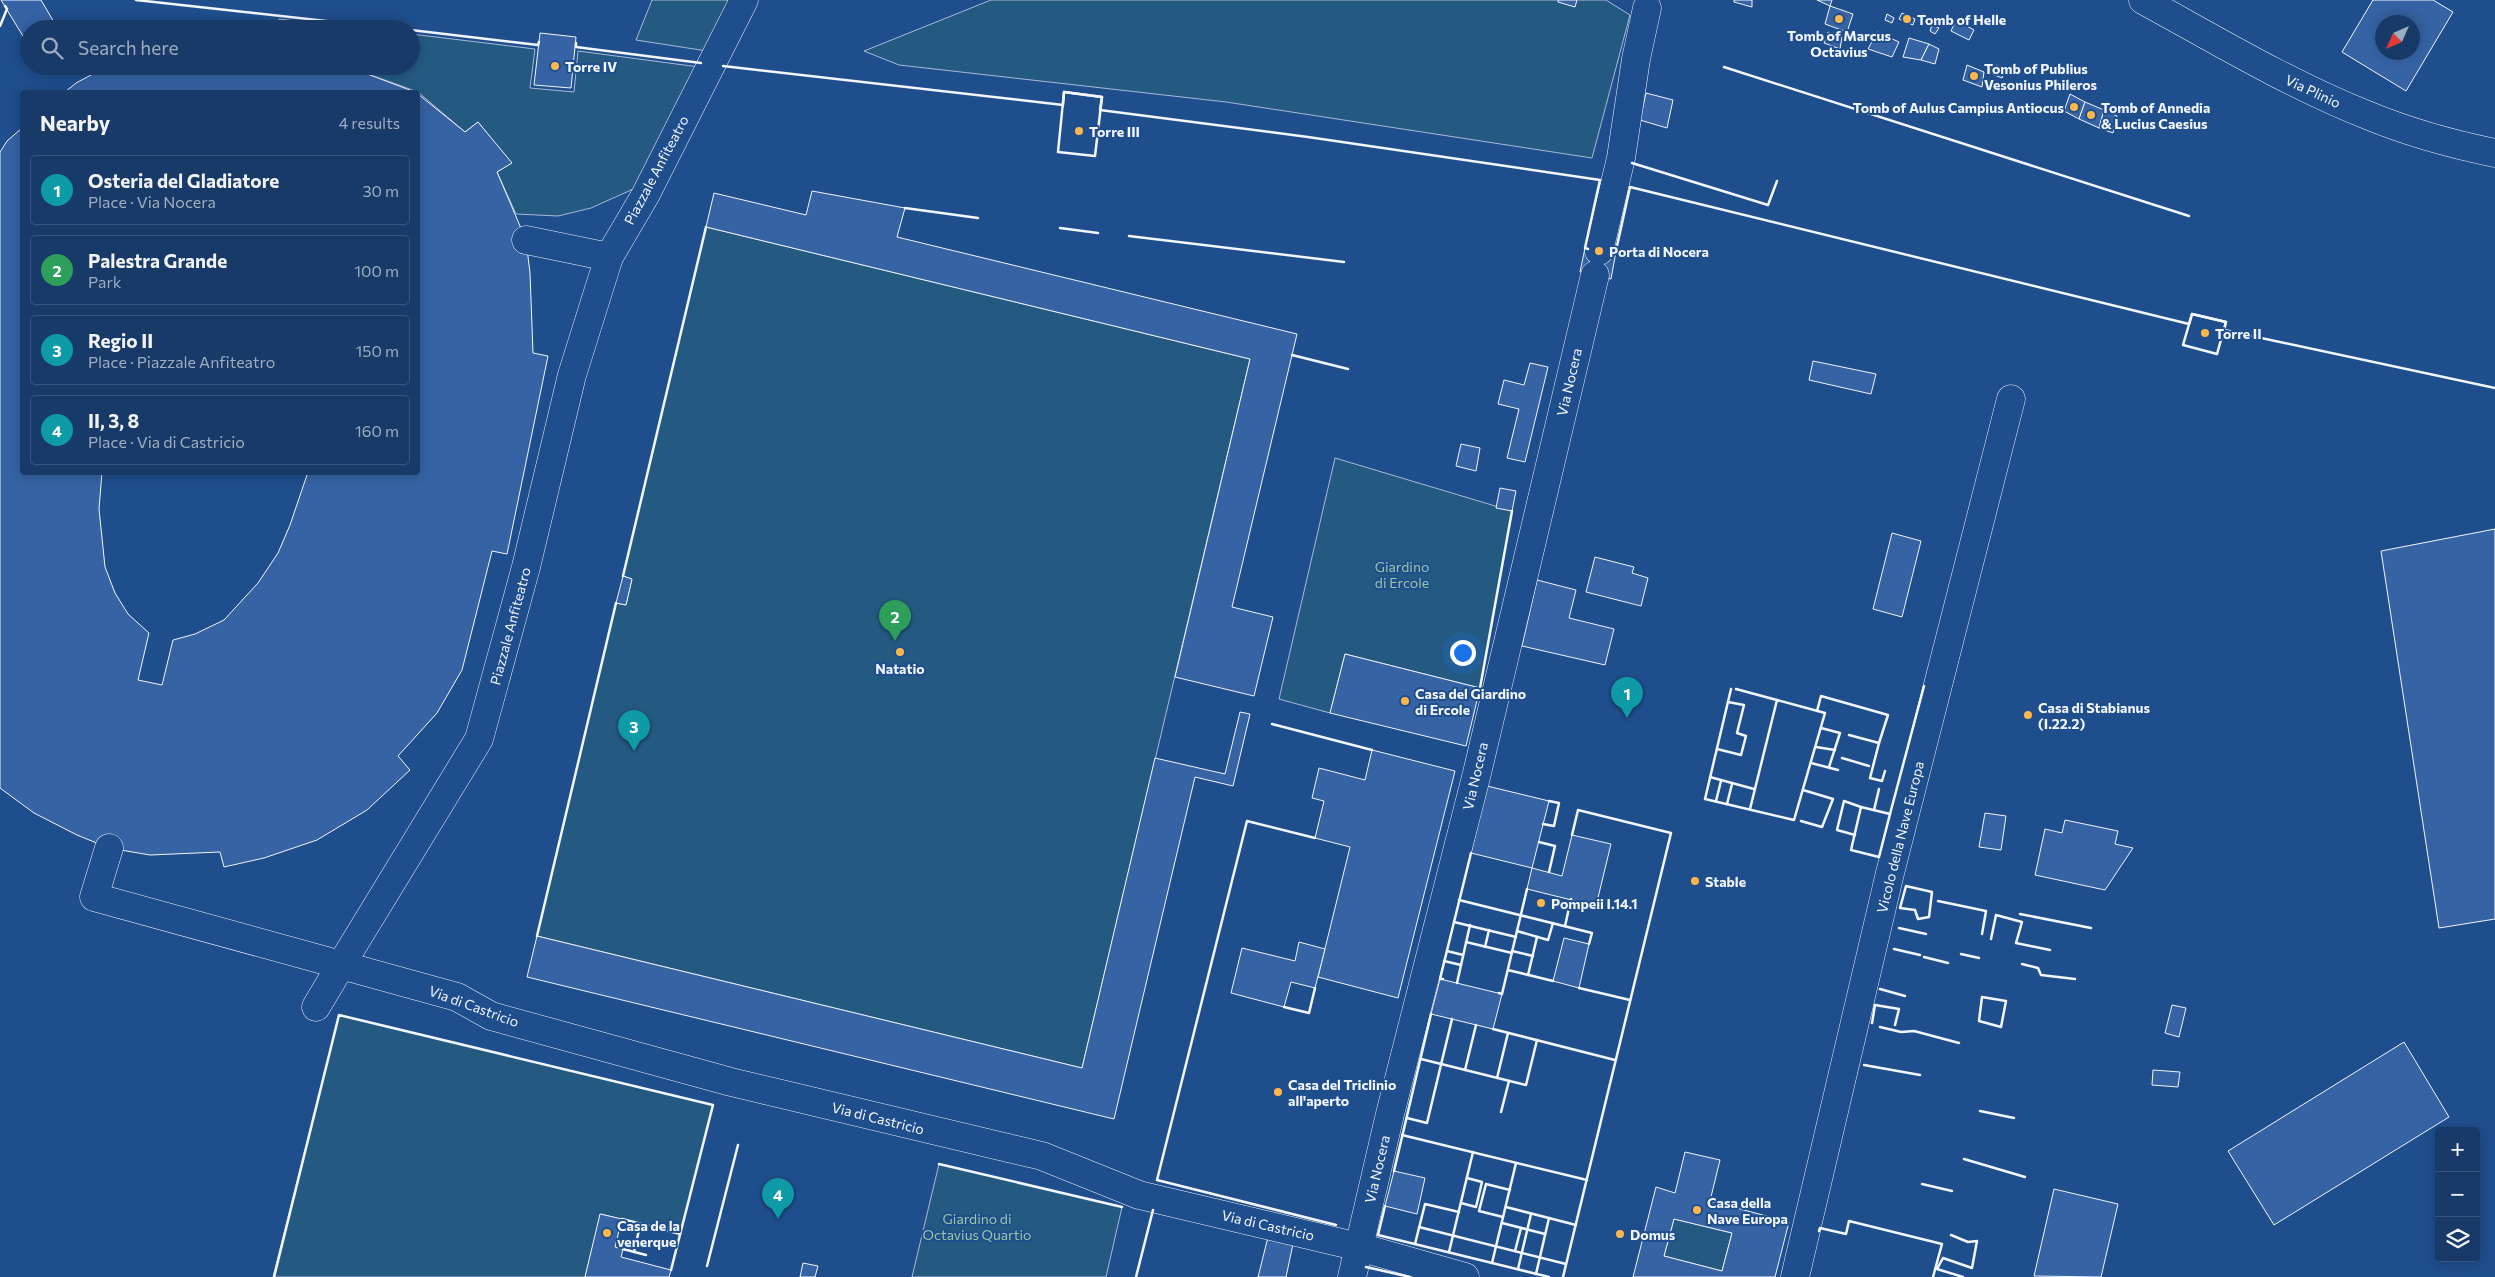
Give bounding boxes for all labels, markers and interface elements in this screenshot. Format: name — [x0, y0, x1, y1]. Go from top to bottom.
place label: Tomb of Helle — [1917, 11, 2006, 28]
marker: Tomb of Marcus Octavius — [1833, 13, 1845, 25]
marker: Tomb of Helle — [1901, 13, 1913, 25]
north arrow — [2375, 15, 2420, 60]
search box — [20, 20, 420, 75]
place label: Tomb of Marcus Octavius — [1787, 27, 1891, 60]
icon: search — [38, 34, 66, 62]
text: Search here — [78, 36, 178, 59]
place label: Torre IV — [565, 58, 617, 75]
marker: Torre IV — [549, 60, 561, 72]
place label: Tomb of Publius Vesonius Phileros — [1984, 60, 2097, 93]
marker: Tomb of Publius Vesonius Phileros — [1968, 70, 1980, 82]
street label: Via Plinio — [2283, 71, 2343, 111]
place label: Tomb of Aulus Campius Antiocus — [1853, 99, 2064, 116]
place label: Tomb of Annedia & Lucius Caesius — [2101, 99, 2210, 132]
marker: Tomb of Aulus Campius Antiocus — [2068, 101, 2080, 113]
marker: Tomb of Annedia & Lucius Caesius — [2085, 109, 2097, 121]
text: Nearby — [40, 110, 110, 135]
text: 4 results — [339, 113, 400, 132]
street label: Piazzale Anfiteatro — [620, 113, 692, 227]
place label: Torre III — [1089, 123, 1140, 140]
marker: Torre III — [1073, 125, 1085, 137]
text: Osteria del Gladiatore — [88, 169, 279, 192]
text: 1 — [53, 181, 61, 200]
text: 30 m — [362, 181, 399, 200]
text: Place · Via Nocera — [88, 192, 216, 211]
place label: Porta di Nocera — [1609, 243, 1709, 260]
marker: Porta di Nocera — [1593, 245, 1605, 257]
text: Palestra Grande — [88, 249, 227, 272]
text: 2 — [52, 261, 62, 280]
text: 100 m — [354, 261, 399, 280]
text: Park — [88, 272, 121, 291]
place label: Torre II — [2215, 325, 2262, 342]
marker: Torre II — [2199, 327, 2211, 339]
text: Regio II — [88, 329, 153, 352]
text: 3 — [52, 341, 62, 360]
text: 150 m — [356, 341, 399, 360]
street label: Via Nocera — [1553, 346, 1585, 418]
text: Place · Piazzale Anfiteatro — [88, 352, 275, 371]
text: II, 3, 8 — [88, 409, 139, 432]
text: 4 — [52, 421, 62, 440]
text: 160 m — [355, 421, 399, 440]
text: Place · Via di Castricio — [88, 432, 245, 451]
park label: Giardino di Ercole — [1375, 558, 1429, 591]
street label: Piazzale Anfiteatro — [486, 565, 534, 687]
pin: 2 — [879, 600, 911, 641]
your location — [1450, 640, 1476, 666]
marker: Natatio — [894, 646, 906, 658]
place label: Natatio — [875, 660, 925, 677]
pin: 1 — [1611, 677, 1643, 718]
place label: Casa del Giardino di Ercole — [1415, 685, 1526, 718]
marker: Casa del Giardino di Ercole — [1399, 695, 1411, 707]
place label: Casa di Stabianus (I.22.2) — [2038, 699, 2150, 732]
marker: Casa di Stabianus (I.22.2) — [2022, 709, 2034, 721]
pin: 3 — [618, 710, 650, 751]
street label: Via Nocera — [1459, 740, 1491, 812]
street label: Vicolo della Nave Europa — [1873, 759, 1927, 915]
place label: Stable — [1705, 873, 1746, 890]
marker: Stable — [1689, 875, 1701, 887]
place label: Pompeii I.14.1 — [1551, 895, 1638, 912]
marker: Pompeii I.14.1 — [1535, 897, 1547, 909]
street label: Via di Castricio — [427, 982, 521, 1030]
place label: Casa del Triclinio all'aperto — [1288, 1076, 1396, 1109]
marker: Casa del Triclinio all'aperto — [1272, 1086, 1284, 1098]
street label: Via di Castricio — [830, 1098, 926, 1138]
map controls — [2435, 1127, 2480, 1262]
button: + — [2435, 1127, 2480, 1172]
street label: Via Nocera — [1361, 1133, 1393, 1205]
button: − — [2435, 1172, 2480, 1217]
pin: 4 — [762, 1178, 794, 1219]
place label: Casa della Nave Europa — [1707, 1194, 1788, 1227]
marker: Casa della Nave Europa — [1691, 1204, 1703, 1216]
street label: Via di Castricio — [1220, 1206, 1316, 1244]
park label: Giardino di Octavius Quartio — [923, 1210, 1031, 1243]
place label: Casa de la venerque — [617, 1217, 680, 1250]
button: layers — [2435, 1217, 2480, 1262]
place label: Domus — [1630, 1226, 1676, 1243]
marker: Casa de la venerque — [601, 1227, 613, 1239]
marker: Domus — [1614, 1228, 1626, 1240]

